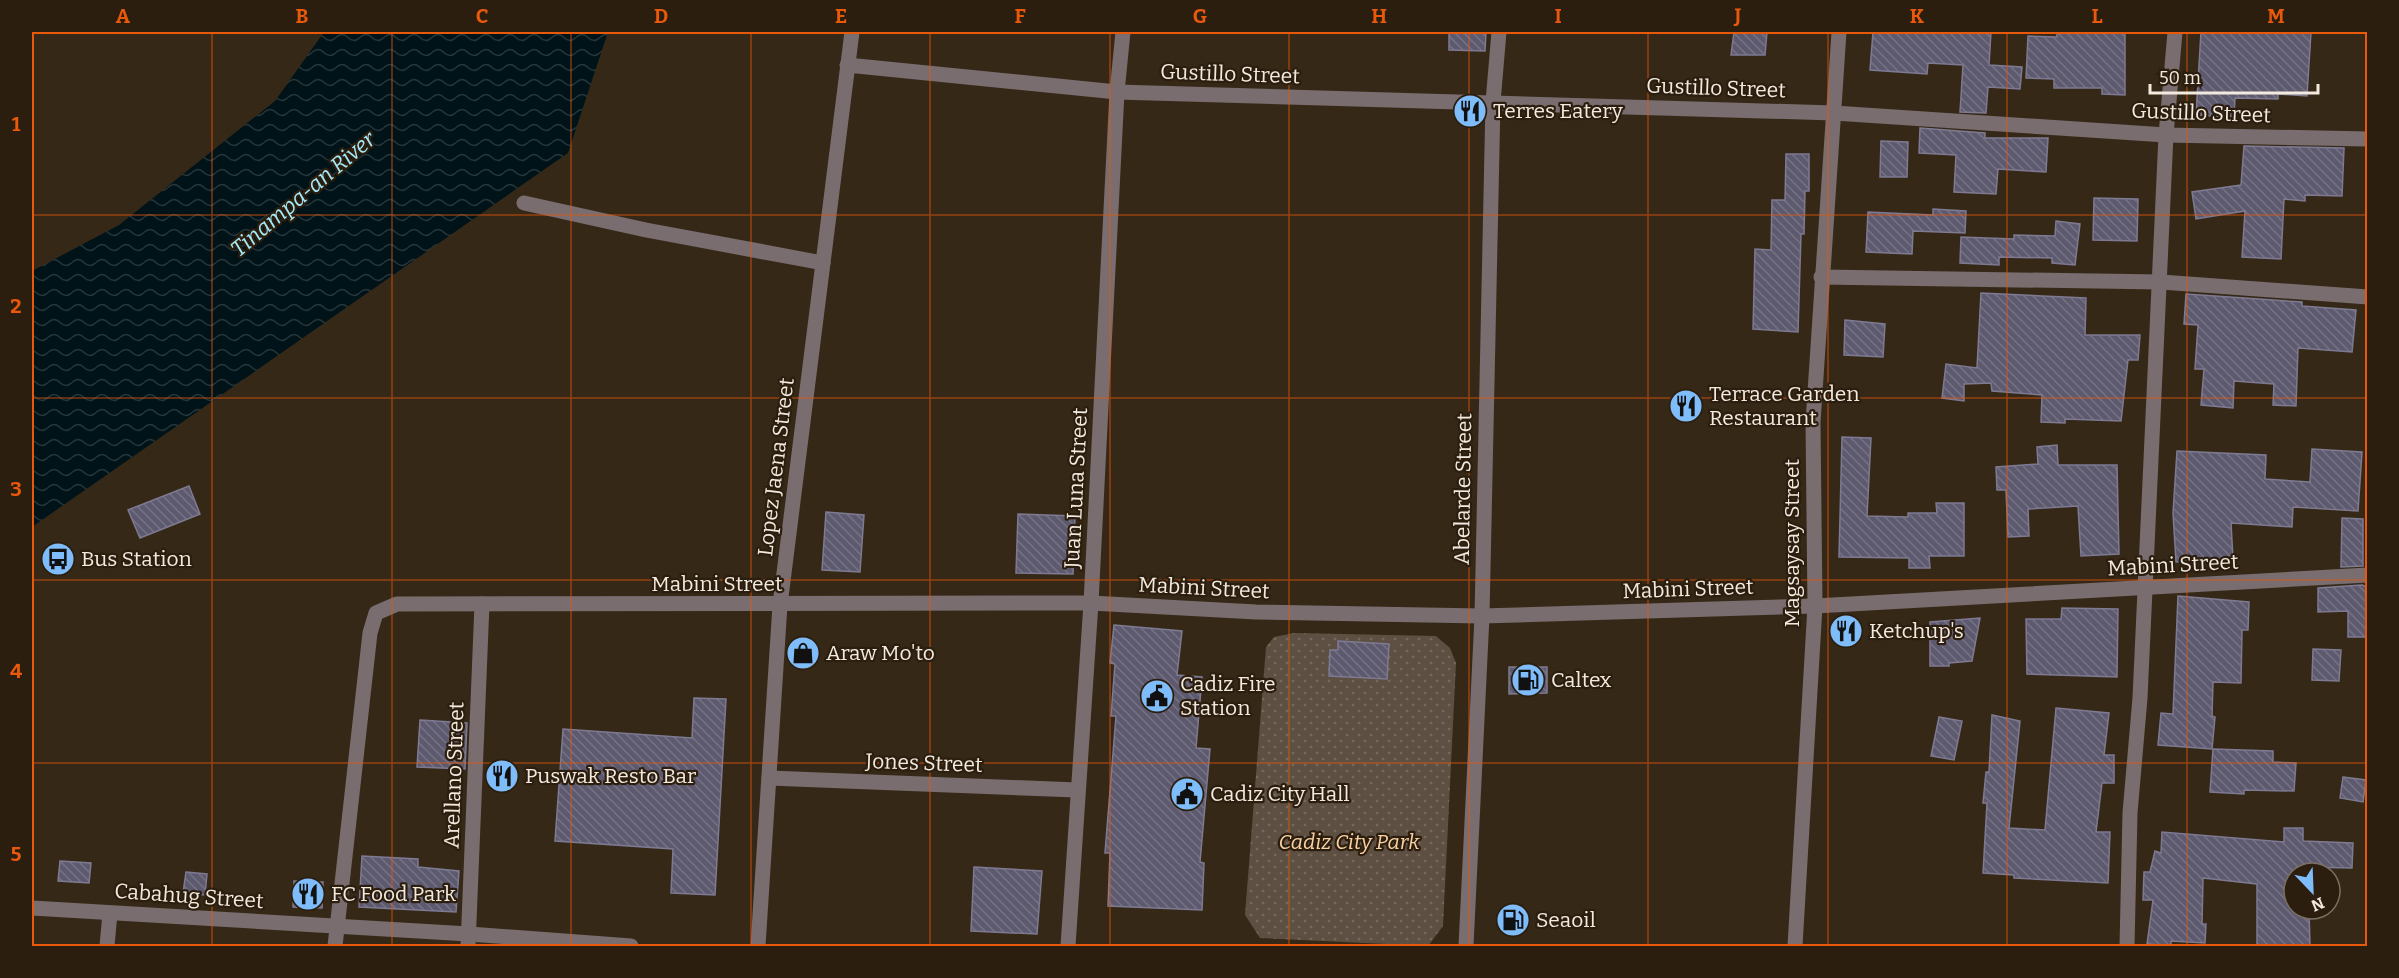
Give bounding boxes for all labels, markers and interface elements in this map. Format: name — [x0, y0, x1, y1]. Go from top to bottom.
text: A — [116, 4, 131, 28]
text: B — [296, 4, 309, 28]
text: C — [476, 4, 488, 28]
text: D — [654, 4, 668, 28]
text: E — [835, 4, 847, 28]
text: F — [1014, 4, 1026, 28]
text: G — [1193, 4, 1207, 28]
text: H — [1371, 4, 1387, 28]
text: I — [1554, 4, 1562, 28]
text: J — [1734, 4, 1742, 28]
text: K — [1910, 4, 1925, 28]
text: L — [2091, 4, 2103, 28]
text: M — [2267, 4, 2285, 28]
scale bar — [2150, 57, 2318, 95]
street label: Gustillo Street — [1160, 59, 1301, 89]
text: 50 m — [2159, 67, 2201, 89]
street label: Gustillo Street — [1646, 73, 1787, 103]
restaurant icon: Terres Eatery — [1452, 93, 1488, 129]
place label: Terres Eatery — [1493, 98, 1624, 124]
street label: Gustillo Street — [2131, 98, 2272, 128]
text: 1 — [12, 112, 21, 136]
water label: Tinampa-an River — [225, 125, 381, 262]
text: 2 — [10, 294, 22, 318]
street label: Lopez Jaena Street — [752, 376, 800, 558]
place label: Terrace Garden Restaurant — [1709, 381, 1860, 431]
restaurant icon: Terrace Garden Restaurant — [1668, 388, 1704, 424]
street label: Juan Luna Street — [1059, 406, 1093, 570]
street label: Abelarde Street — [1449, 413, 1477, 565]
street label: Magsaysay Street — [1779, 458, 1805, 627]
text: 3 — [10, 477, 22, 501]
bus stop icon: Bus Station — [40, 541, 76, 577]
place label: Bus Station — [81, 546, 192, 572]
street label: Mabini Street — [2107, 549, 2240, 581]
street label: Mabini Street — [651, 571, 783, 597]
street label: Mabini Street — [1138, 572, 1271, 604]
street label: Mabini Street — [1622, 574, 1754, 604]
restaurant icon: Ketchup's — [1828, 613, 1864, 649]
place label: Ketchup's — [1869, 618, 1964, 644]
shop icon: Araw Mo'to — [785, 635, 821, 671]
place label: Araw Mo'to — [826, 640, 935, 666]
text: 4 — [10, 659, 22, 683]
fuel station icon: Caltex — [1510, 662, 1546, 698]
place label: Caltex — [1551, 667, 1612, 693]
place label: Cadiz Fire Station — [1180, 671, 1276, 721]
public building icon: Cadiz Fire Station — [1139, 678, 1175, 714]
street label: Arellano Street — [438, 701, 470, 849]
street label: Jones Street — [864, 748, 983, 778]
restaurant icon: Puswak Resto Bar — [484, 758, 520, 794]
place label: Puswak Resto Bar — [525, 763, 696, 789]
public building icon: Cadiz City Hall — [1169, 776, 1205, 812]
place label: Cadiz City Hall — [1210, 781, 1349, 807]
park label: Cadiz City Park — [1278, 829, 1420, 855]
text: 5 — [11, 842, 22, 866]
north arrow — [2282, 861, 2342, 921]
restaurant icon: FC Food Park — [290, 876, 326, 912]
street label: Cabahug Street — [113, 878, 265, 914]
place label: FC Food Park — [331, 881, 456, 907]
text: N — [2308, 893, 2327, 916]
fuel station icon: Seaoil — [1495, 902, 1531, 938]
place label: Seaoil — [1536, 907, 1596, 933]

